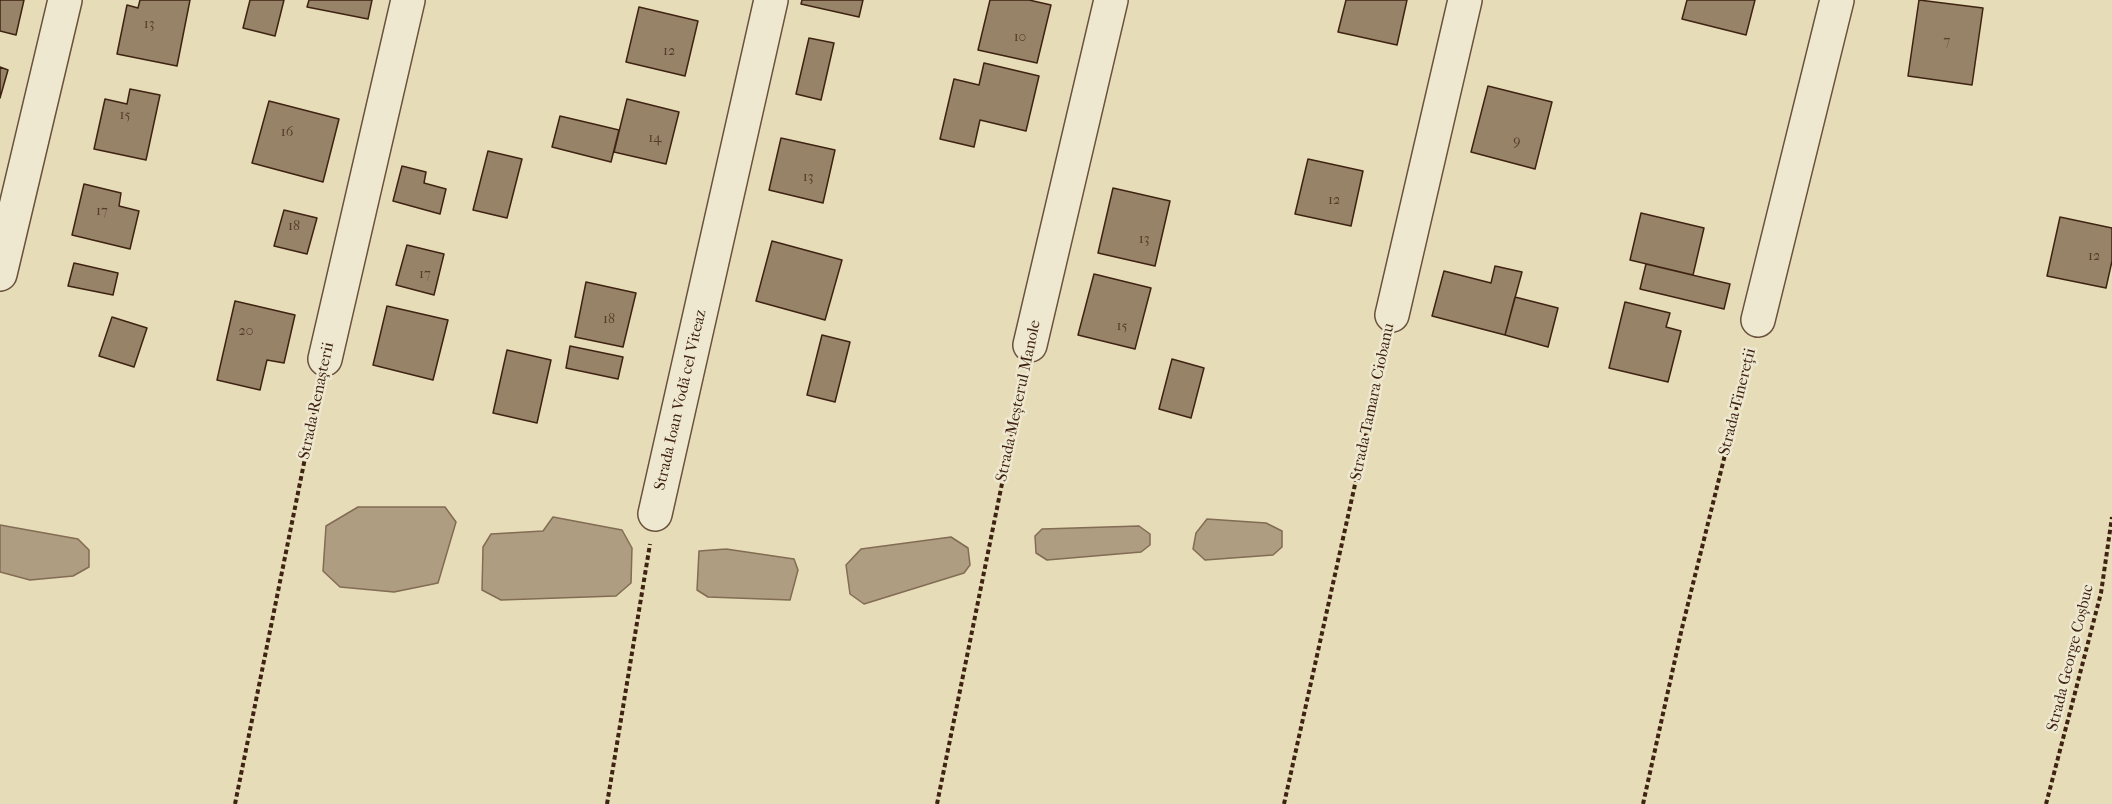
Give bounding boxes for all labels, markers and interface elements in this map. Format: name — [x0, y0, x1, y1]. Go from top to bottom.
house number: 13 — [144, 17, 154, 33]
house number: 10 — [1014, 30, 1026, 46]
house number: 7 — [1944, 34, 1950, 50]
house number: 12 — [663, 44, 675, 60]
house number: 15 — [120, 108, 130, 124]
house number: 16 — [281, 125, 293, 141]
house number: 14 — [648, 131, 662, 147]
house number: 9 — [1513, 134, 1521, 150]
house number: 13 — [803, 170, 813, 186]
house number: 12 — [1328, 193, 1340, 209]
house number: 17 — [96, 204, 108, 220]
house number: 18 — [288, 219, 300, 235]
house number: 13 — [1139, 232, 1149, 248]
house number: 12 — [2088, 249, 2100, 265]
house number: 17 — [419, 267, 431, 283]
street label: Strada Ioan Vodă cel Viteaz — [651, 308, 711, 492]
house number: 18 — [603, 312, 615, 328]
street label: Strada Meșterul Manole — [992, 318, 1046, 484]
house number: 15 — [1117, 319, 1127, 335]
street label: Strada Tamara Ciobanu — [1347, 322, 1399, 482]
house number: 20 — [239, 324, 253, 340]
street label: Strada Renașterii — [295, 341, 339, 461]
street label: Strada Tinereții — [1715, 346, 1761, 458]
street label: Strada George Coșbuc — [2043, 583, 2099, 733]

